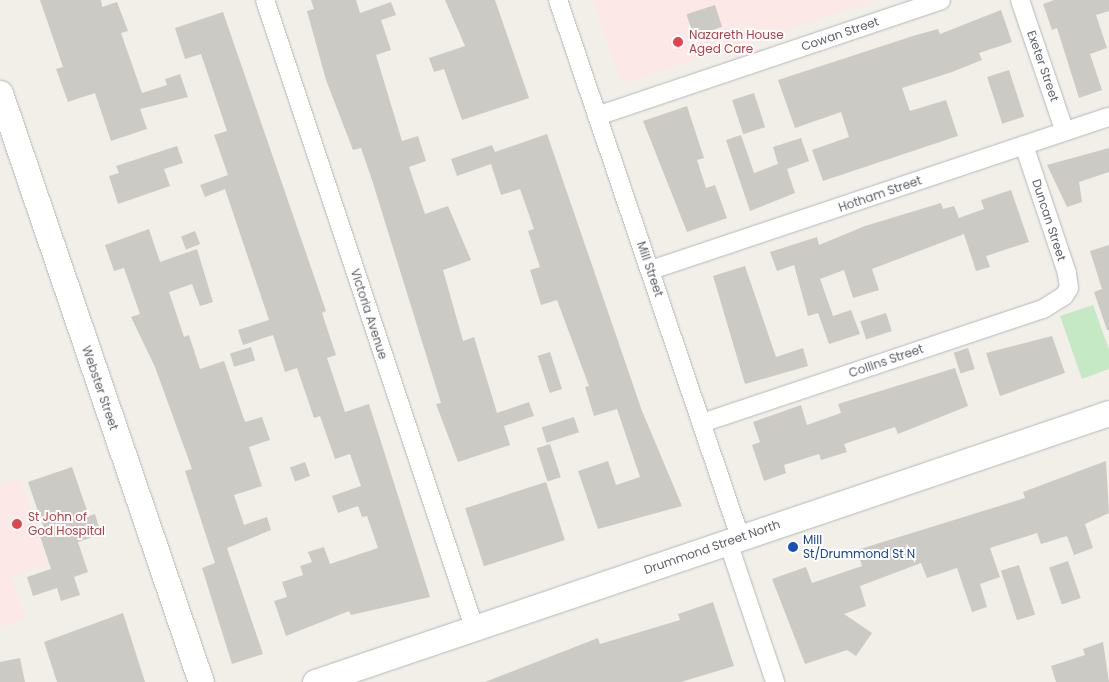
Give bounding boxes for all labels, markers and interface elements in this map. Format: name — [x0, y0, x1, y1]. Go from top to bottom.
street label: Cowan Street — [799, 14, 881, 54]
place label: Nazareth House Aged Care — [689, 28, 784, 56]
street label: Exeter Street — [1024, 29, 1062, 103]
marker: Nazareth House Aged Care — [671, 35, 685, 49]
street label: Hotham Street — [837, 173, 923, 215]
street label: Duncan Street — [1029, 177, 1069, 263]
street label: Mill Street — [634, 239, 666, 299]
street label: Victoria Avenue — [348, 267, 390, 361]
street label: Collins Street — [847, 341, 925, 381]
street label: Webster Street — [79, 344, 121, 432]
place label: St John of God Hospital — [28, 510, 105, 538]
marker: St John of God Hospital — [10, 517, 24, 531]
street label: Drummond Street North — [642, 517, 782, 577]
place label: Mill St/Drummond St N — [803, 533, 915, 561]
marker: Mill St/Drummond St N — [787, 541, 799, 553]

